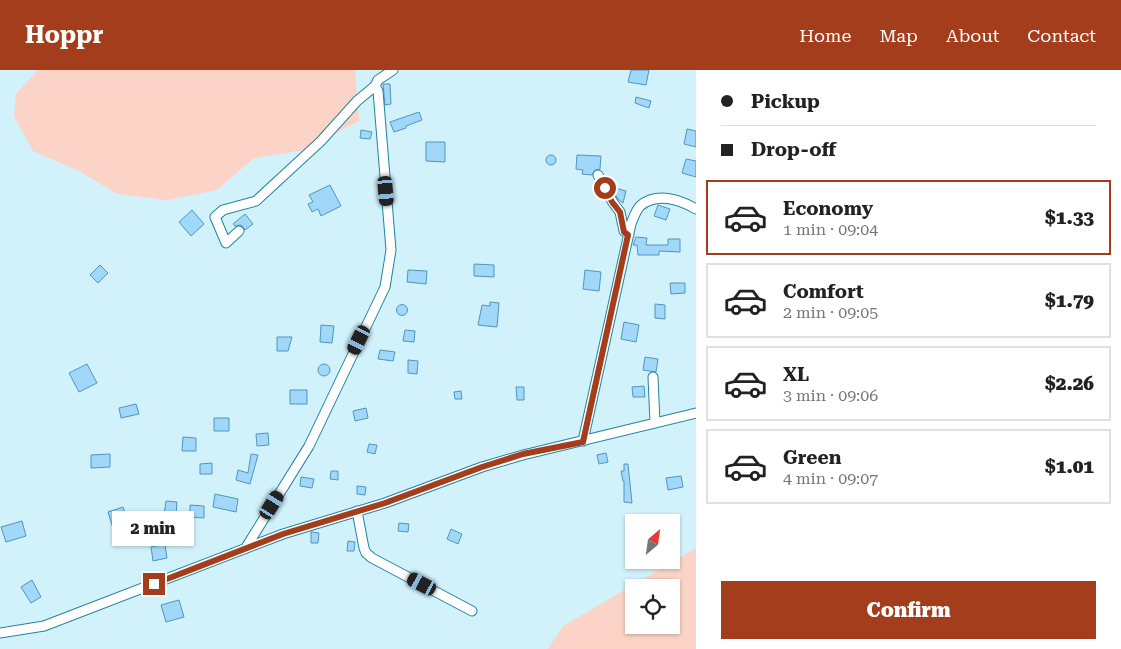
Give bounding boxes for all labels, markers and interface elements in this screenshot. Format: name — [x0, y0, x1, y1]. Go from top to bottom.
text: Hoppr — [25, 21, 103, 49]
text: Home — [799, 25, 851, 46]
text: Map — [879, 25, 918, 46]
text: About — [946, 25, 999, 46]
text: Contact — [1027, 25, 1096, 46]
text: Pickup — [751, 90, 820, 113]
text: Drop-off — [751, 138, 836, 161]
car — [377, 175, 394, 207]
route start — [594, 177, 616, 199]
icon: car — [723, 195, 768, 240]
text: Economy — [783, 197, 873, 220]
text: $1.33 — [1045, 206, 1094, 229]
text: 1 min · 09:04 — [783, 220, 878, 239]
icon: car — [723, 278, 768, 323]
text: Comfort — [783, 280, 864, 303]
text: $1.79 — [1045, 289, 1094, 312]
text: 2 min · 09:05 — [783, 303, 878, 322]
car — [345, 323, 372, 357]
icon: car — [723, 361, 768, 406]
text: XL — [783, 363, 809, 386]
text: $2.26 — [1045, 372, 1094, 395]
text: 3 min · 09:06 — [783, 386, 878, 405]
icon: car — [723, 444, 768, 489]
text: Green — [783, 446, 841, 469]
text: $1.01 — [1045, 455, 1094, 478]
text: 4 min · 09:07 — [783, 469, 878, 488]
car — [257, 488, 286, 522]
callout: 2 min — [113, 512, 195, 546]
north arrow — [625, 514, 680, 569]
map controls — [625, 514, 680, 634]
text: 2 min — [131, 519, 175, 538]
car — [405, 570, 438, 598]
route end — [143, 573, 165, 595]
button: locate — [625, 579, 680, 634]
button: Confirm — [721, 581, 1096, 639]

